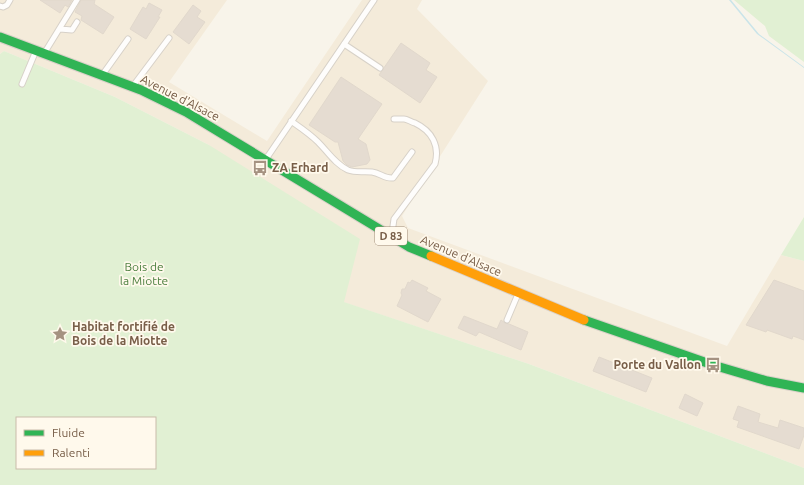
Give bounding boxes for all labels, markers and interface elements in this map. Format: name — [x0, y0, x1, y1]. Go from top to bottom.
street label: Avenue d'Alsace — [139, 72, 222, 123]
bus stop icon: ZA Erhard — [251, 159, 269, 177]
place label: ZA Erhard — [272, 161, 328, 174]
road number: D 83 — [375, 227, 407, 245]
street label: Avenue d'Alsace — [419, 233, 504, 278]
park label: Bois de la Miotte — [120, 260, 168, 287]
place label: Habitat fortifié de Bois de la Miotte — [72, 320, 175, 347]
place icon: Habitat fortifié de Bois de la Miotte — [51, 325, 69, 343]
bus stop icon: Porte du Vallon — [704, 356, 722, 374]
place label: Porte du Vallon — [614, 358, 701, 371]
legend — [16, 417, 156, 469]
text: Fluide — [52, 426, 85, 439]
text: Ralenti — [52, 446, 90, 459]

